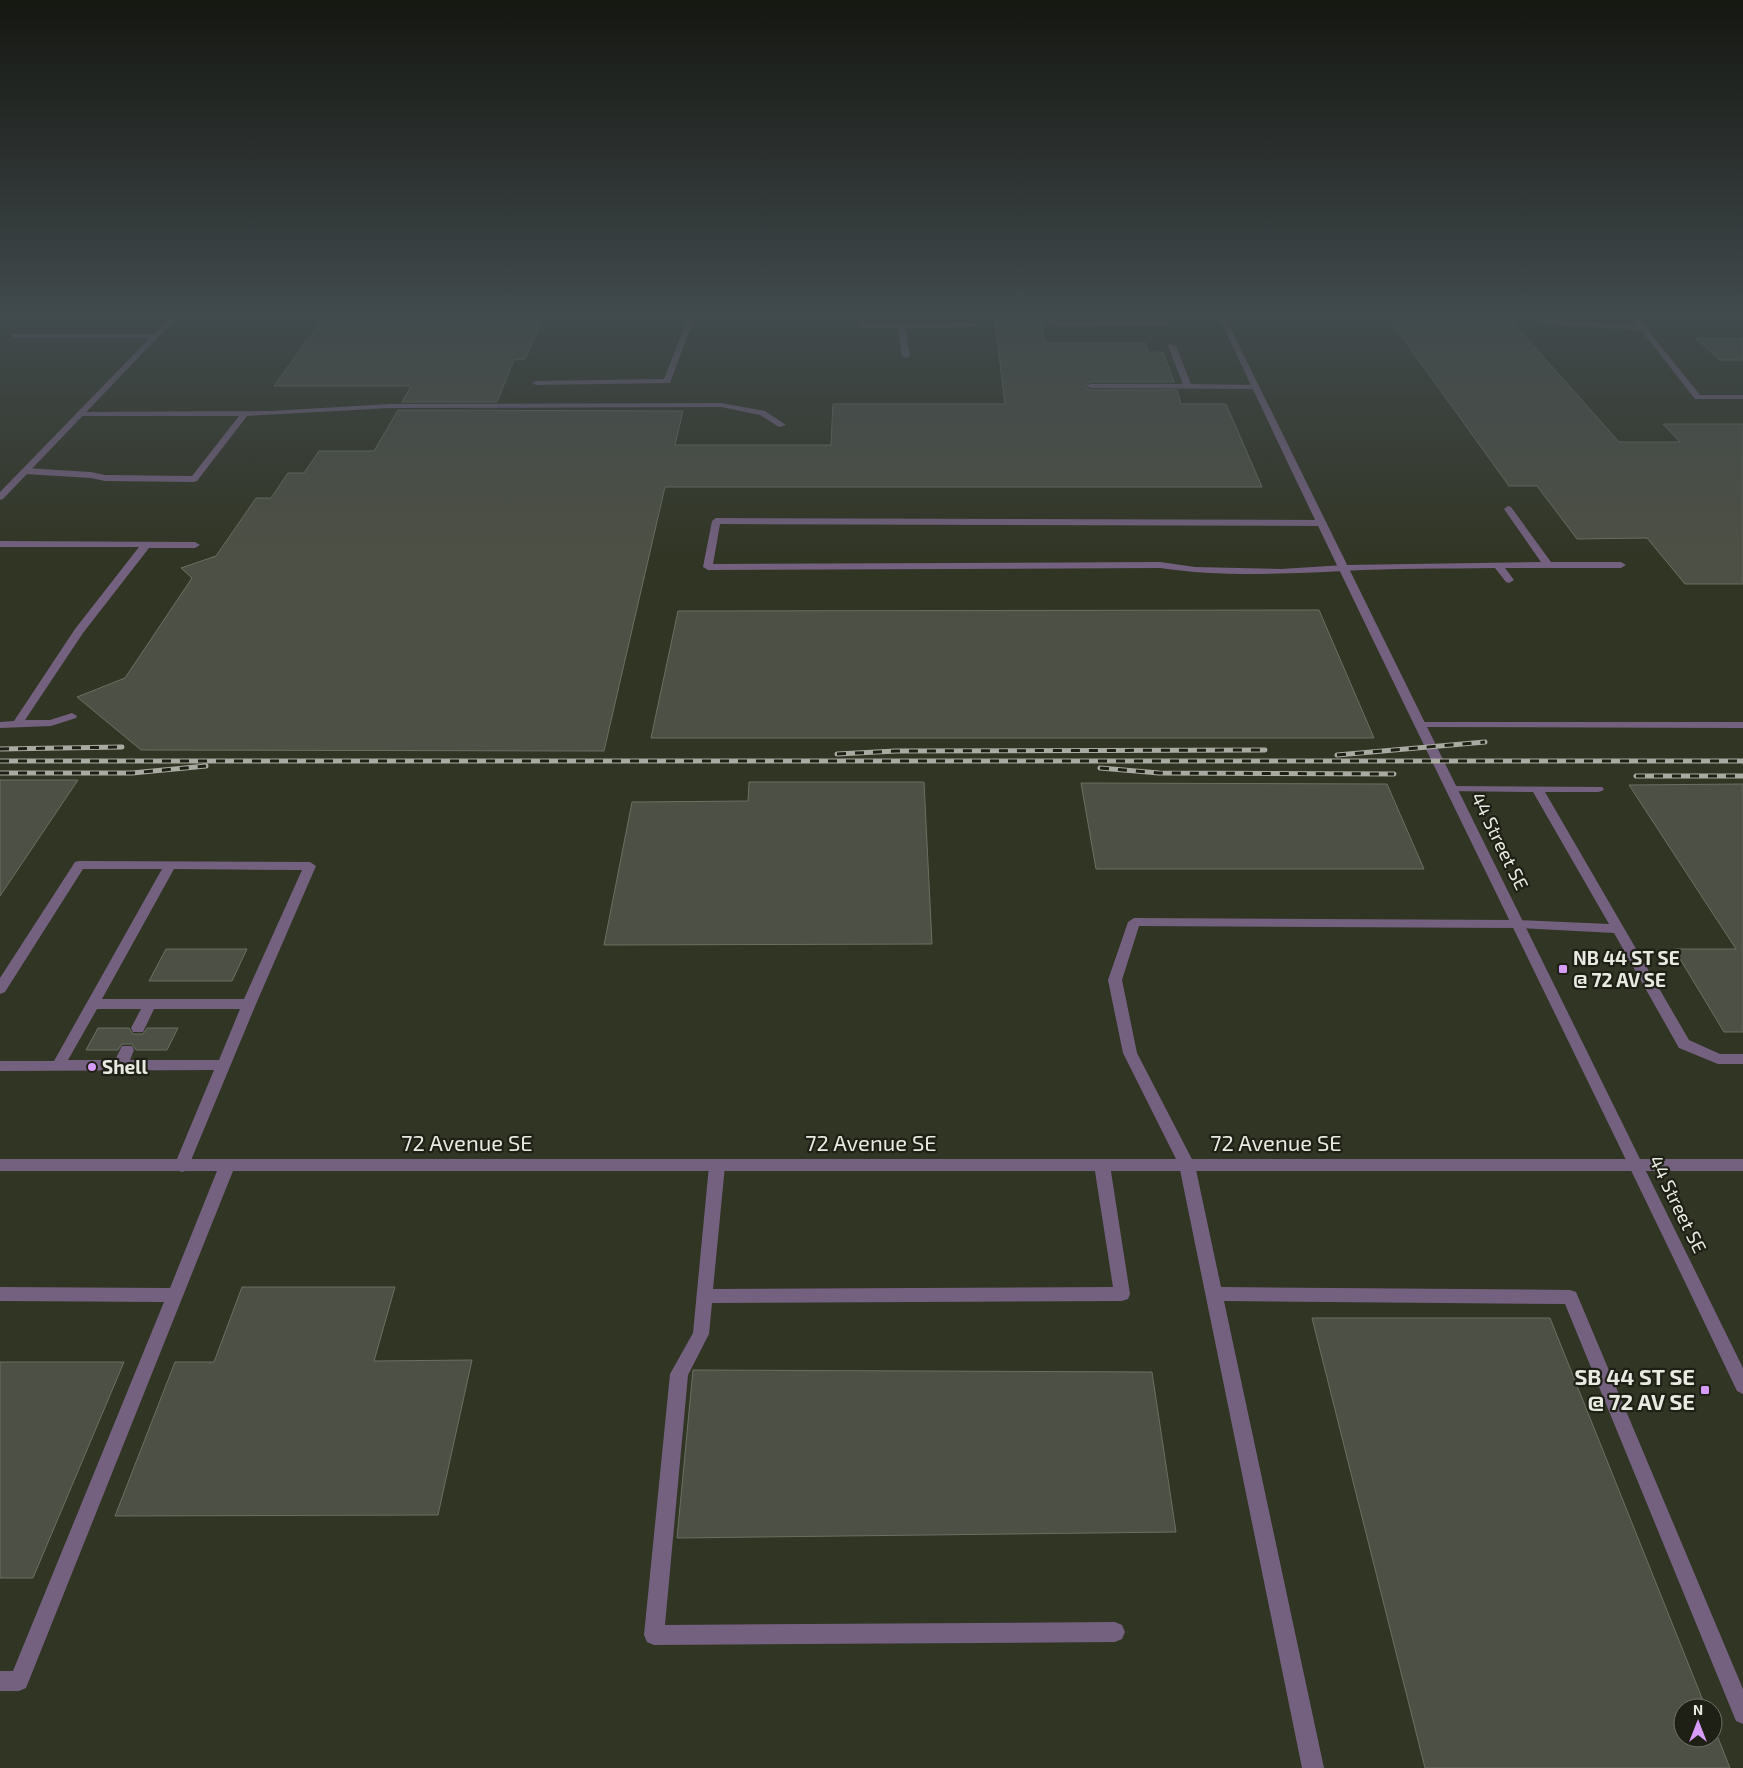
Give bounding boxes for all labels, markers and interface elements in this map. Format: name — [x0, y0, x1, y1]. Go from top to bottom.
street label: 44 Street SE — [1467, 788, 1534, 893]
place label: NB 44 ST SE @ 72 AV SE — [1573, 946, 1680, 991]
marker: NB 44 ST SE @ 72 AV SE — [1557, 963, 1569, 975]
place label: Shell — [102, 1055, 149, 1078]
marker: Shell — [86, 1061, 98, 1073]
street label: 72 Avenue SE — [401, 1129, 533, 1155]
street label: 72 Avenue SE — [805, 1129, 937, 1155]
street label: 72 Avenue SE — [1210, 1129, 1342, 1155]
street label: 44 Street SE — [1645, 1151, 1712, 1256]
place label: SB 44 ST SE @ 72 AV SE — [1574, 1363, 1695, 1414]
marker: SB 44 ST SE @ 72 AV SE — [1699, 1384, 1711, 1396]
north arrow — [1673, 1698, 1723, 1748]
text: N — [1693, 1701, 1703, 1718]

